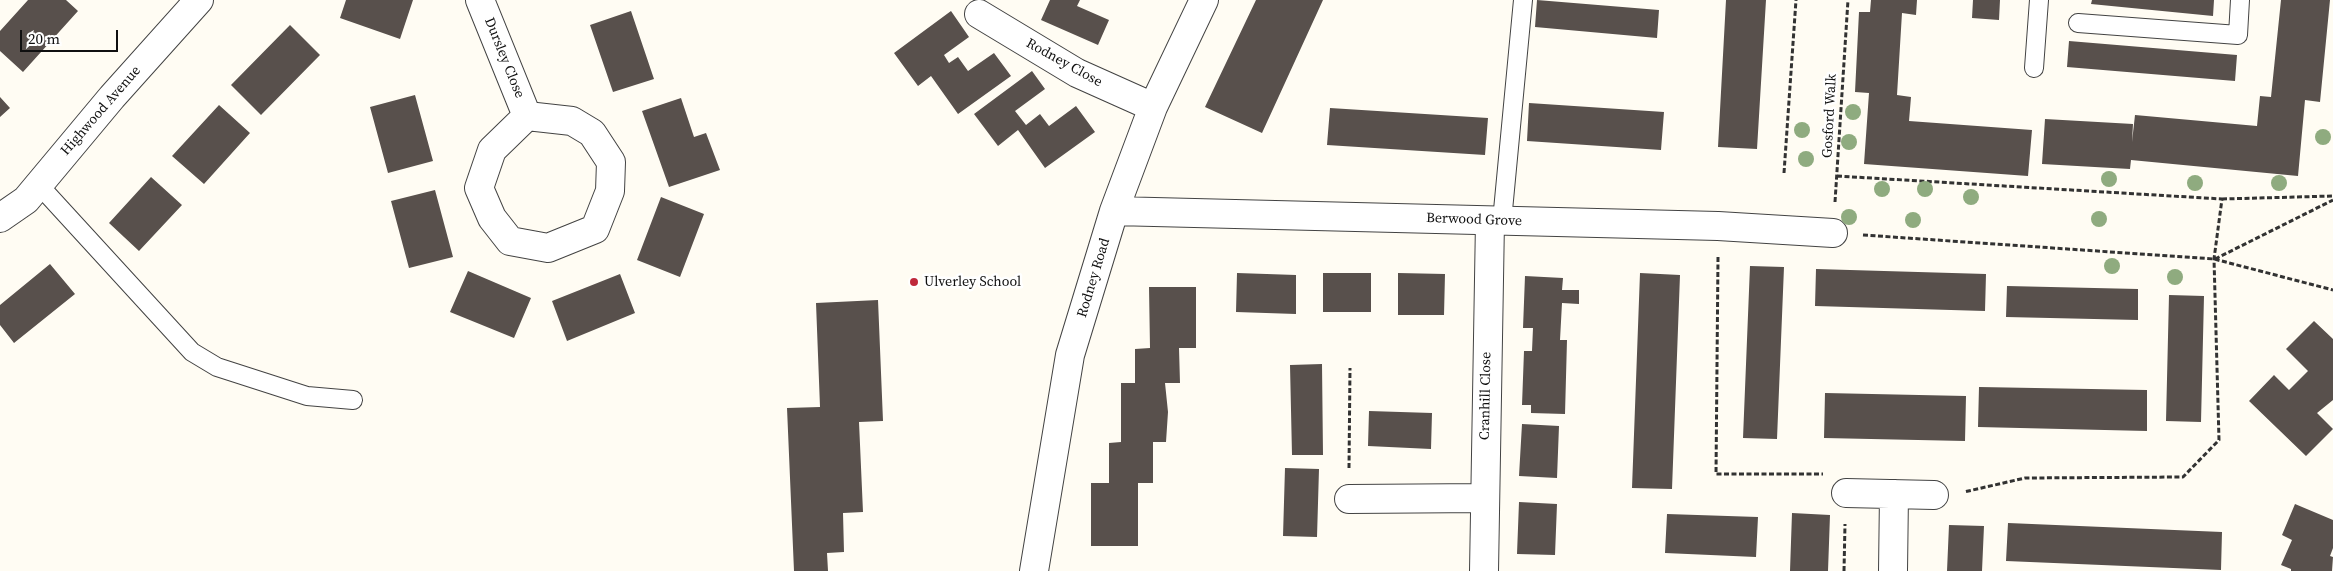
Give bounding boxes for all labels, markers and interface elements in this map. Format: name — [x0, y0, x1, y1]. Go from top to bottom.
street label: Dursley Close — [480, 15, 528, 101]
scale bar — [22, 20, 120, 52]
text: 20 m — [28, 28, 60, 49]
street label: Rodney Close — [1023, 35, 1105, 91]
street label: Highwood Avenue — [58, 63, 144, 159]
street label: Gosford Walk — [1819, 74, 1841, 158]
street label: Berwood Grove — [1426, 210, 1522, 230]
street label: Rodney Road — [1074, 236, 1114, 320]
place label: Ulverley School — [924, 274, 1021, 290]
marker: Ulverley School — [908, 276, 920, 288]
street label: Cranhill Close — [1477, 352, 1495, 440]

